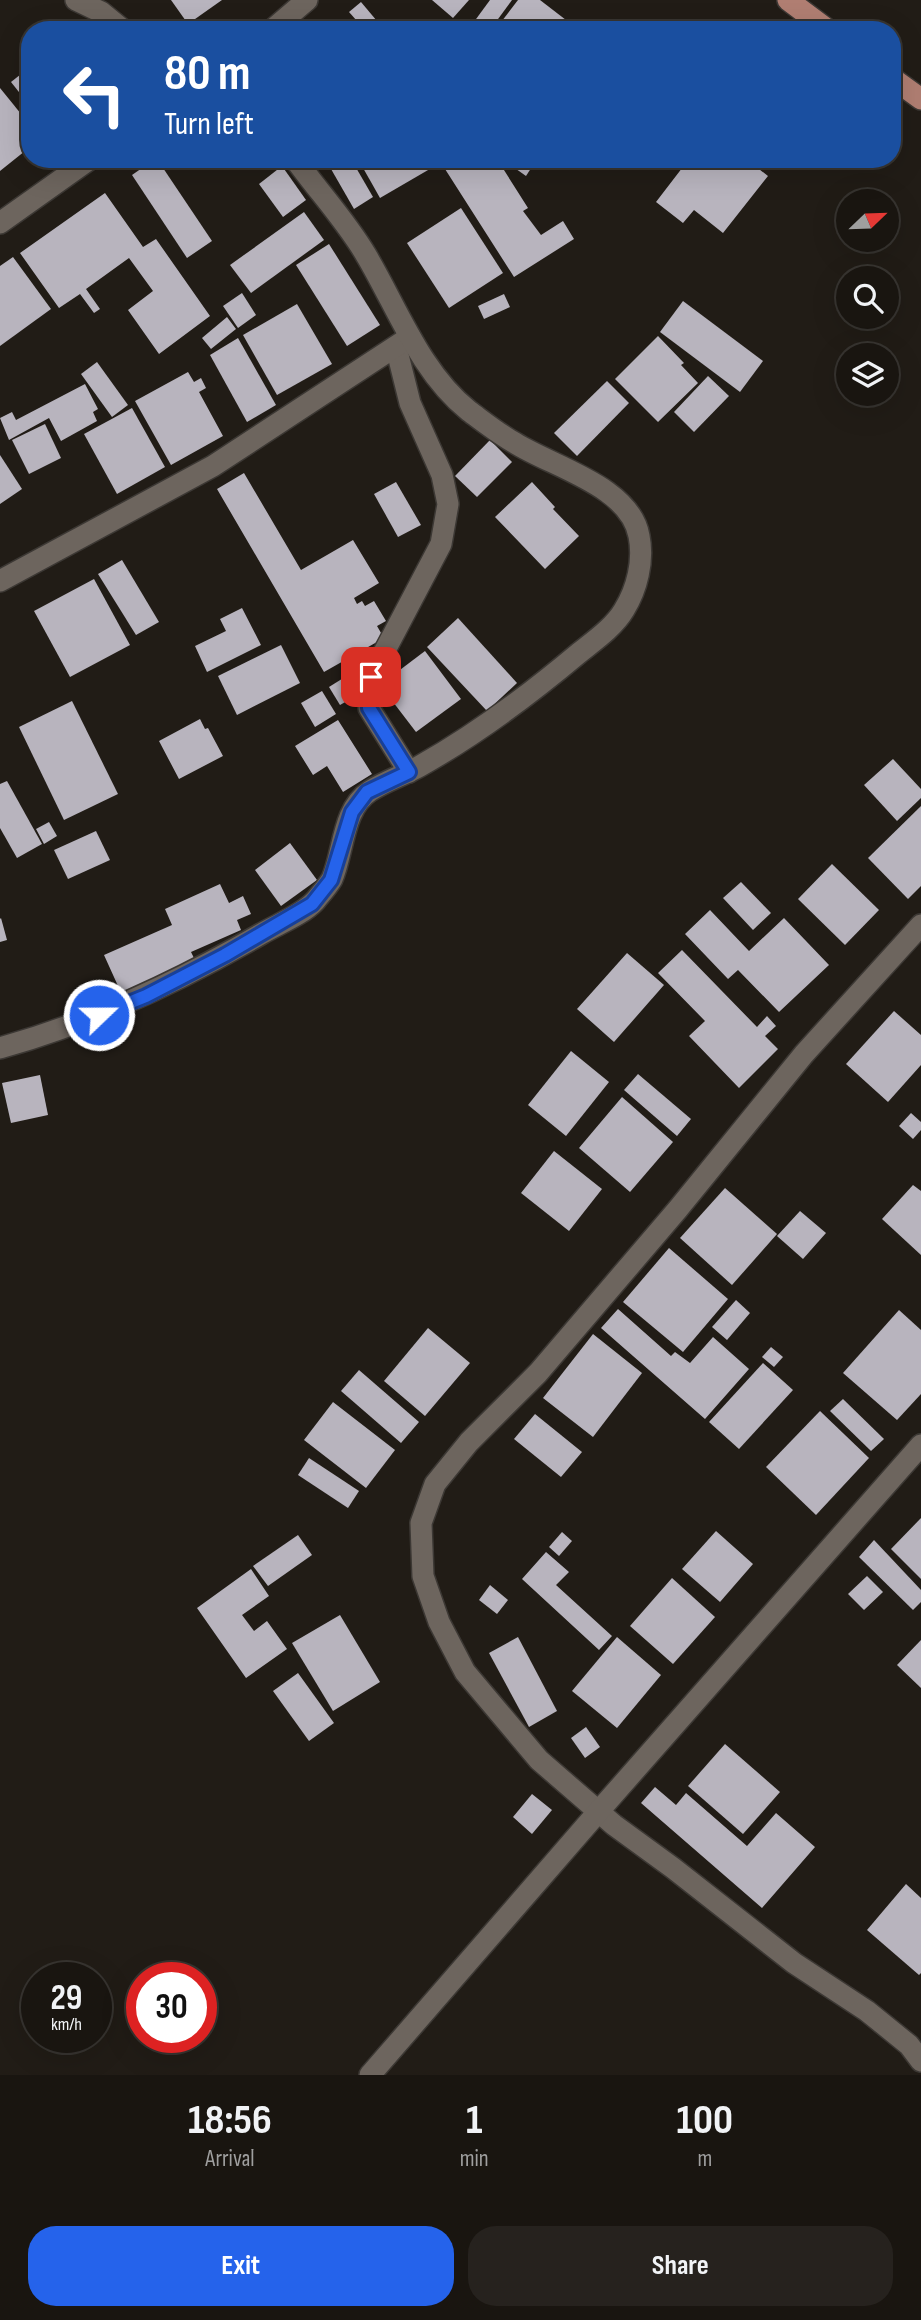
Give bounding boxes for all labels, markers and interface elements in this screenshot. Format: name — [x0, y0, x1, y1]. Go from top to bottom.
text: 80 m — [164, 45, 251, 104]
icon: left — [49, 49, 140, 140]
text: Turn left — [164, 105, 254, 144]
north arrow — [836, 189, 900, 252]
map controls — [836, 189, 899, 406]
button: search — [836, 266, 899, 329]
button: layers — [836, 343, 899, 406]
pin — [341, 647, 401, 707]
icon: arrive — [352, 658, 390, 696]
position arrow — [62, 978, 136, 1052]
speed limit sign: 30 — [126, 1962, 217, 2053]
text: 29 — [51, 1977, 82, 2020]
text: km/h — [51, 2014, 82, 2035]
text: 18:56 — [188, 2095, 272, 2146]
text: 1 — [466, 2095, 482, 2146]
text: 100 — [677, 2095, 733, 2146]
text: Arrival — [205, 2145, 255, 2173]
text: min — [460, 2145, 489, 2173]
text: m — [697, 2145, 712, 2173]
button: Exit — [28, 2226, 454, 2306]
button: Share — [468, 2226, 893, 2306]

